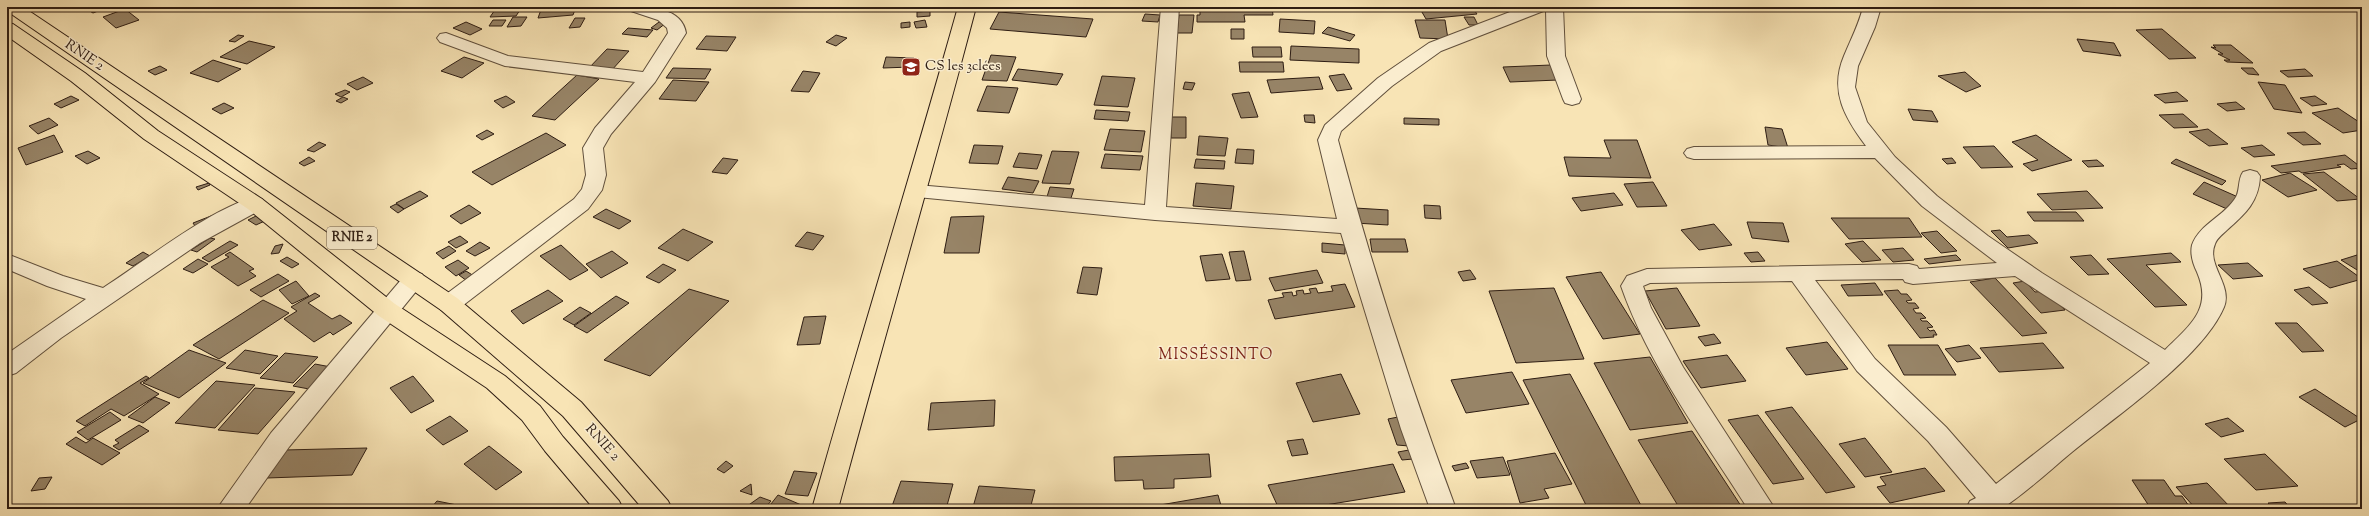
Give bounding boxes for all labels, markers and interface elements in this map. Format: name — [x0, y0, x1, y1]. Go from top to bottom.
street label: RNIE 2 — [60, 35, 108, 77]
school or university icon: CS les 3clées — [900, 56, 922, 78]
place label: CS les 3clées — [925, 57, 1001, 77]
road number: RNIE 2 — [327, 227, 377, 249]
district label: MISSÉSSINTO — [1159, 344, 1273, 366]
street label: RNIE 2 — [580, 420, 624, 466]

